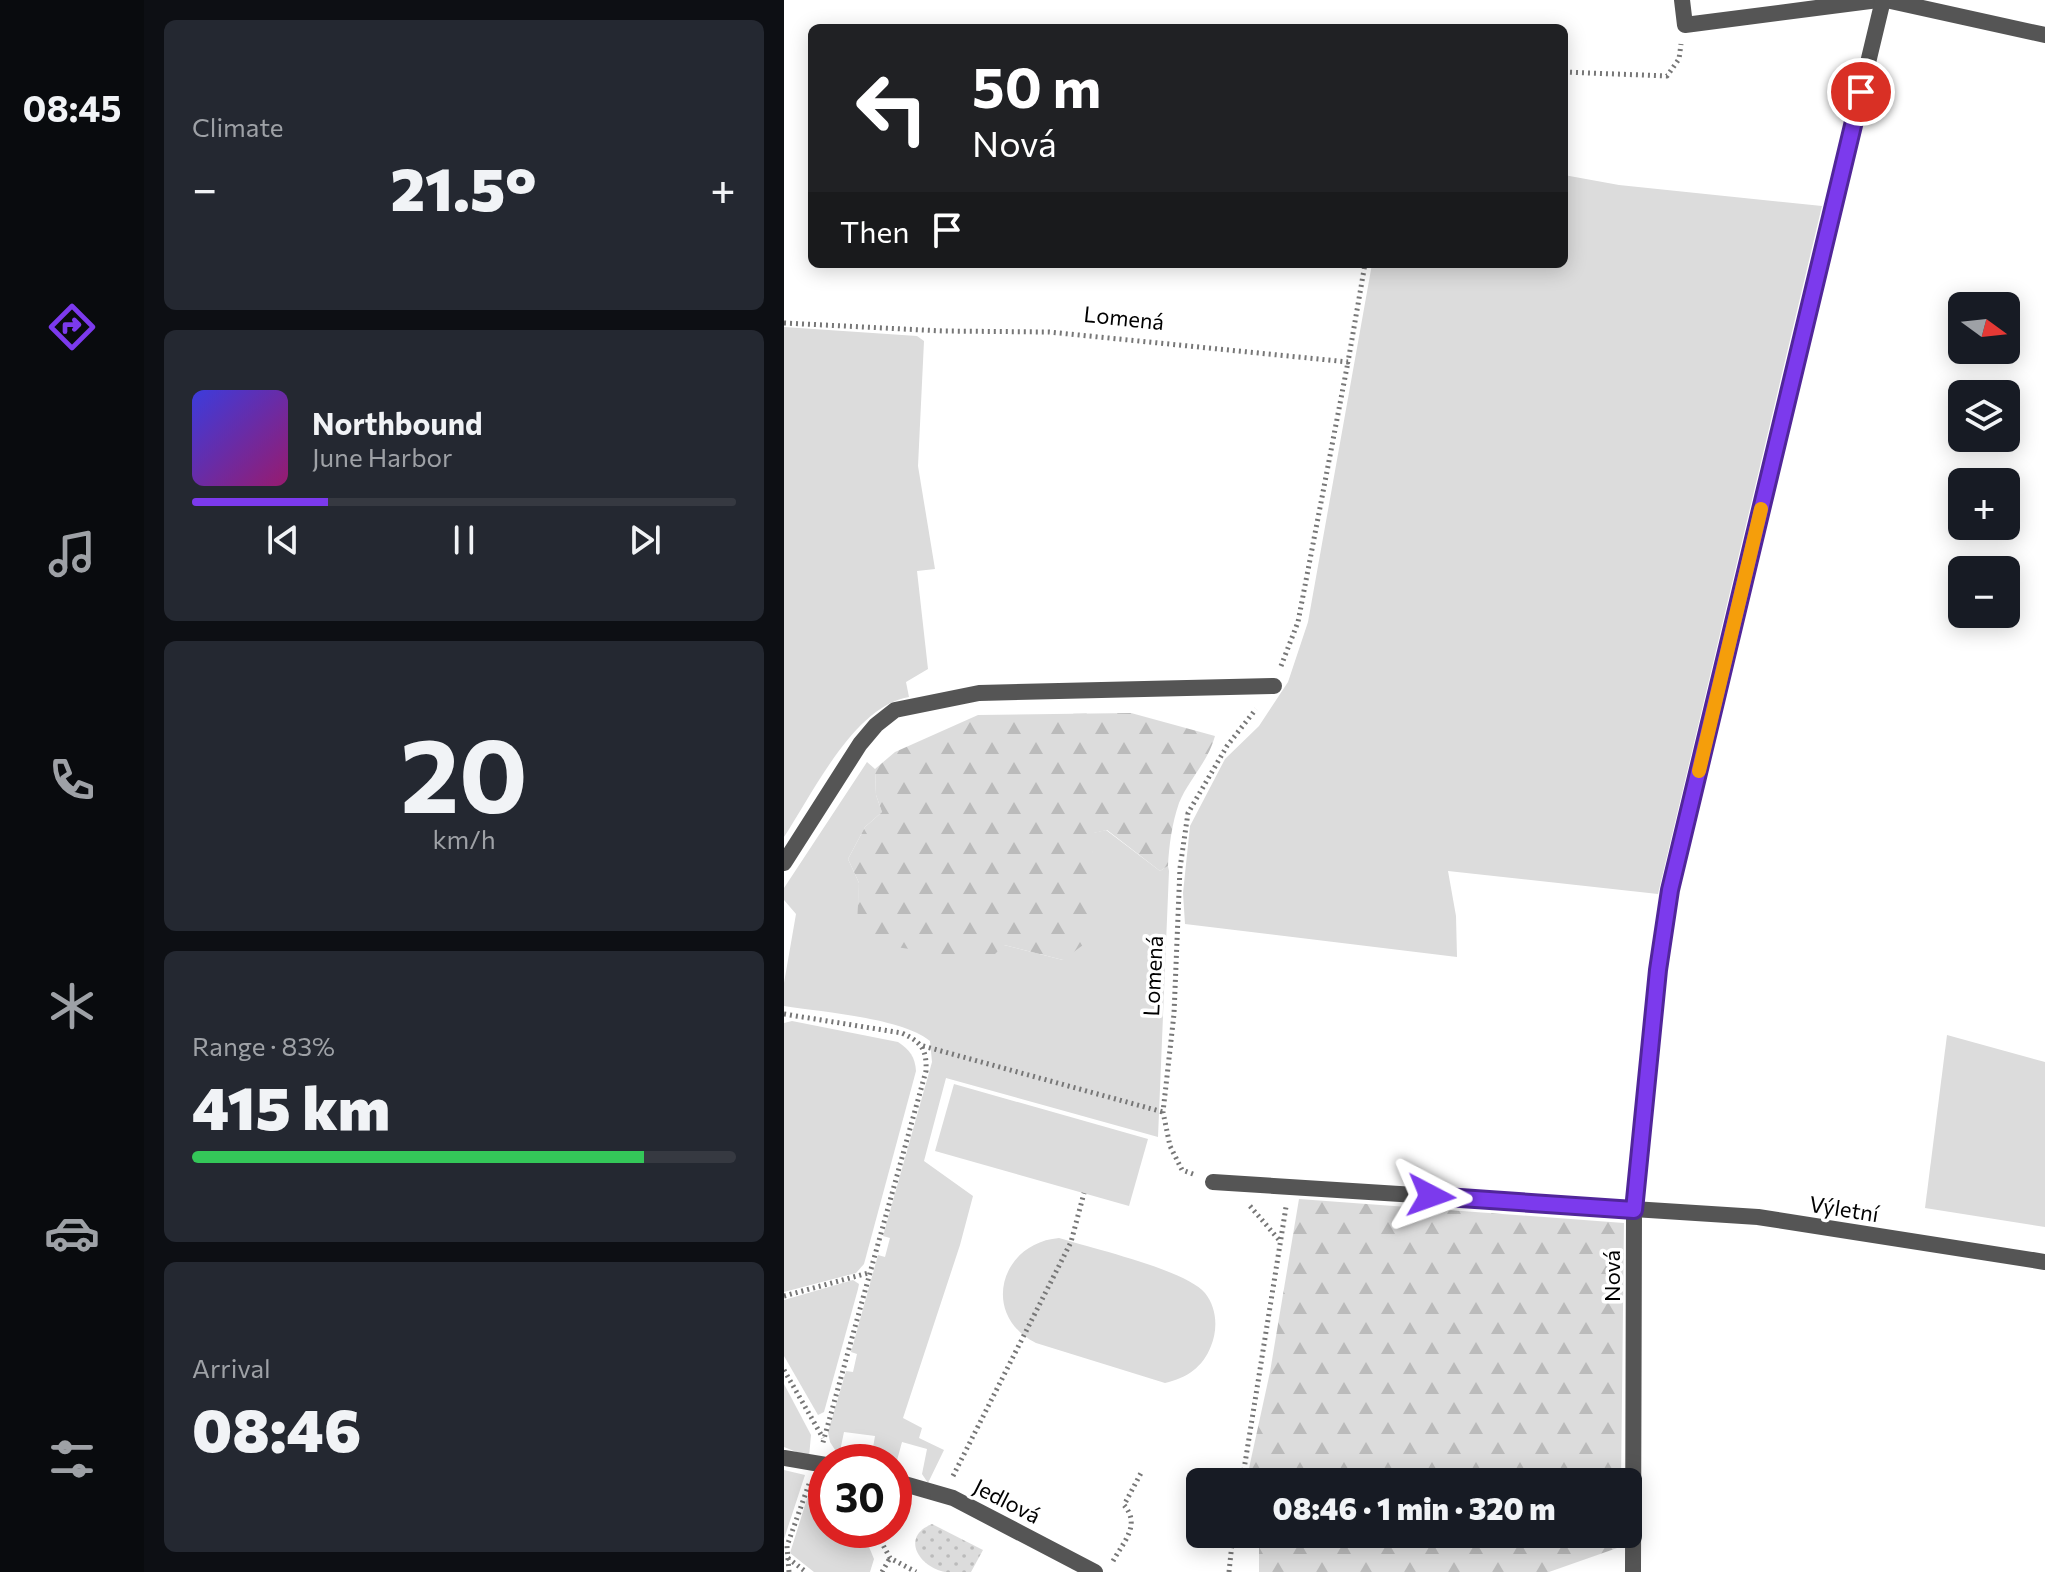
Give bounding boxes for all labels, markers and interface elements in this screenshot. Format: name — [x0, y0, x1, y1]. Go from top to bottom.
text: 50 m — [972, 51, 1101, 120]
icon: left — [840, 56, 944, 160]
pin — [1827, 58, 1895, 126]
icon: arrive — [1839, 70, 1883, 114]
text: 08:45 — [23, 85, 121, 129]
text: Climate — [192, 111, 284, 142]
text: Nová — [972, 120, 1057, 164]
text: 21.5° — [390, 150, 537, 223]
text: − — [192, 160, 217, 214]
text: + — [710, 160, 736, 214]
icon: arrive — [925, 208, 969, 252]
text: Then — [840, 212, 909, 249]
north arrow — [1948, 292, 2020, 364]
map controls — [1948, 292, 2020, 628]
icon: directions — [44, 299, 100, 355]
street label: Lomená — [1083, 300, 1166, 335]
button: layers — [1948, 380, 2020, 452]
text: Northbound — [312, 404, 483, 441]
text: June Harbor — [312, 441, 452, 472]
button: + — [1948, 468, 2020, 540]
icon: previous — [261, 518, 305, 562]
icon: pause — [442, 518, 486, 562]
icon: next — [623, 518, 667, 562]
icon: music — [44, 526, 100, 582]
button: − — [1948, 556, 2020, 628]
text: 20 — [400, 707, 528, 834]
icon: phone — [44, 752, 100, 808]
text: km/h — [432, 823, 496, 854]
street label: Lomená — [1137, 935, 1168, 1017]
icon: climate — [44, 978, 100, 1034]
text: Range · 83% — [192, 1030, 335, 1061]
text: 415 km — [192, 1069, 390, 1142]
position arrow — [1389, 1154, 1473, 1238]
street label: Výletní — [1807, 1190, 1882, 1228]
icon: car — [44, 1205, 100, 1261]
street label: Nová — [1598, 1250, 1625, 1302]
text: Arrival — [192, 1352, 271, 1383]
text: 08:46 — [192, 1391, 361, 1464]
icon: filters — [44, 1431, 100, 1487]
speed limit sign: 30 — [808, 1444, 912, 1548]
street label: Jedlová — [969, 1472, 1045, 1529]
text: 08:46 · 1 min · 320 m — [1273, 1489, 1555, 1526]

